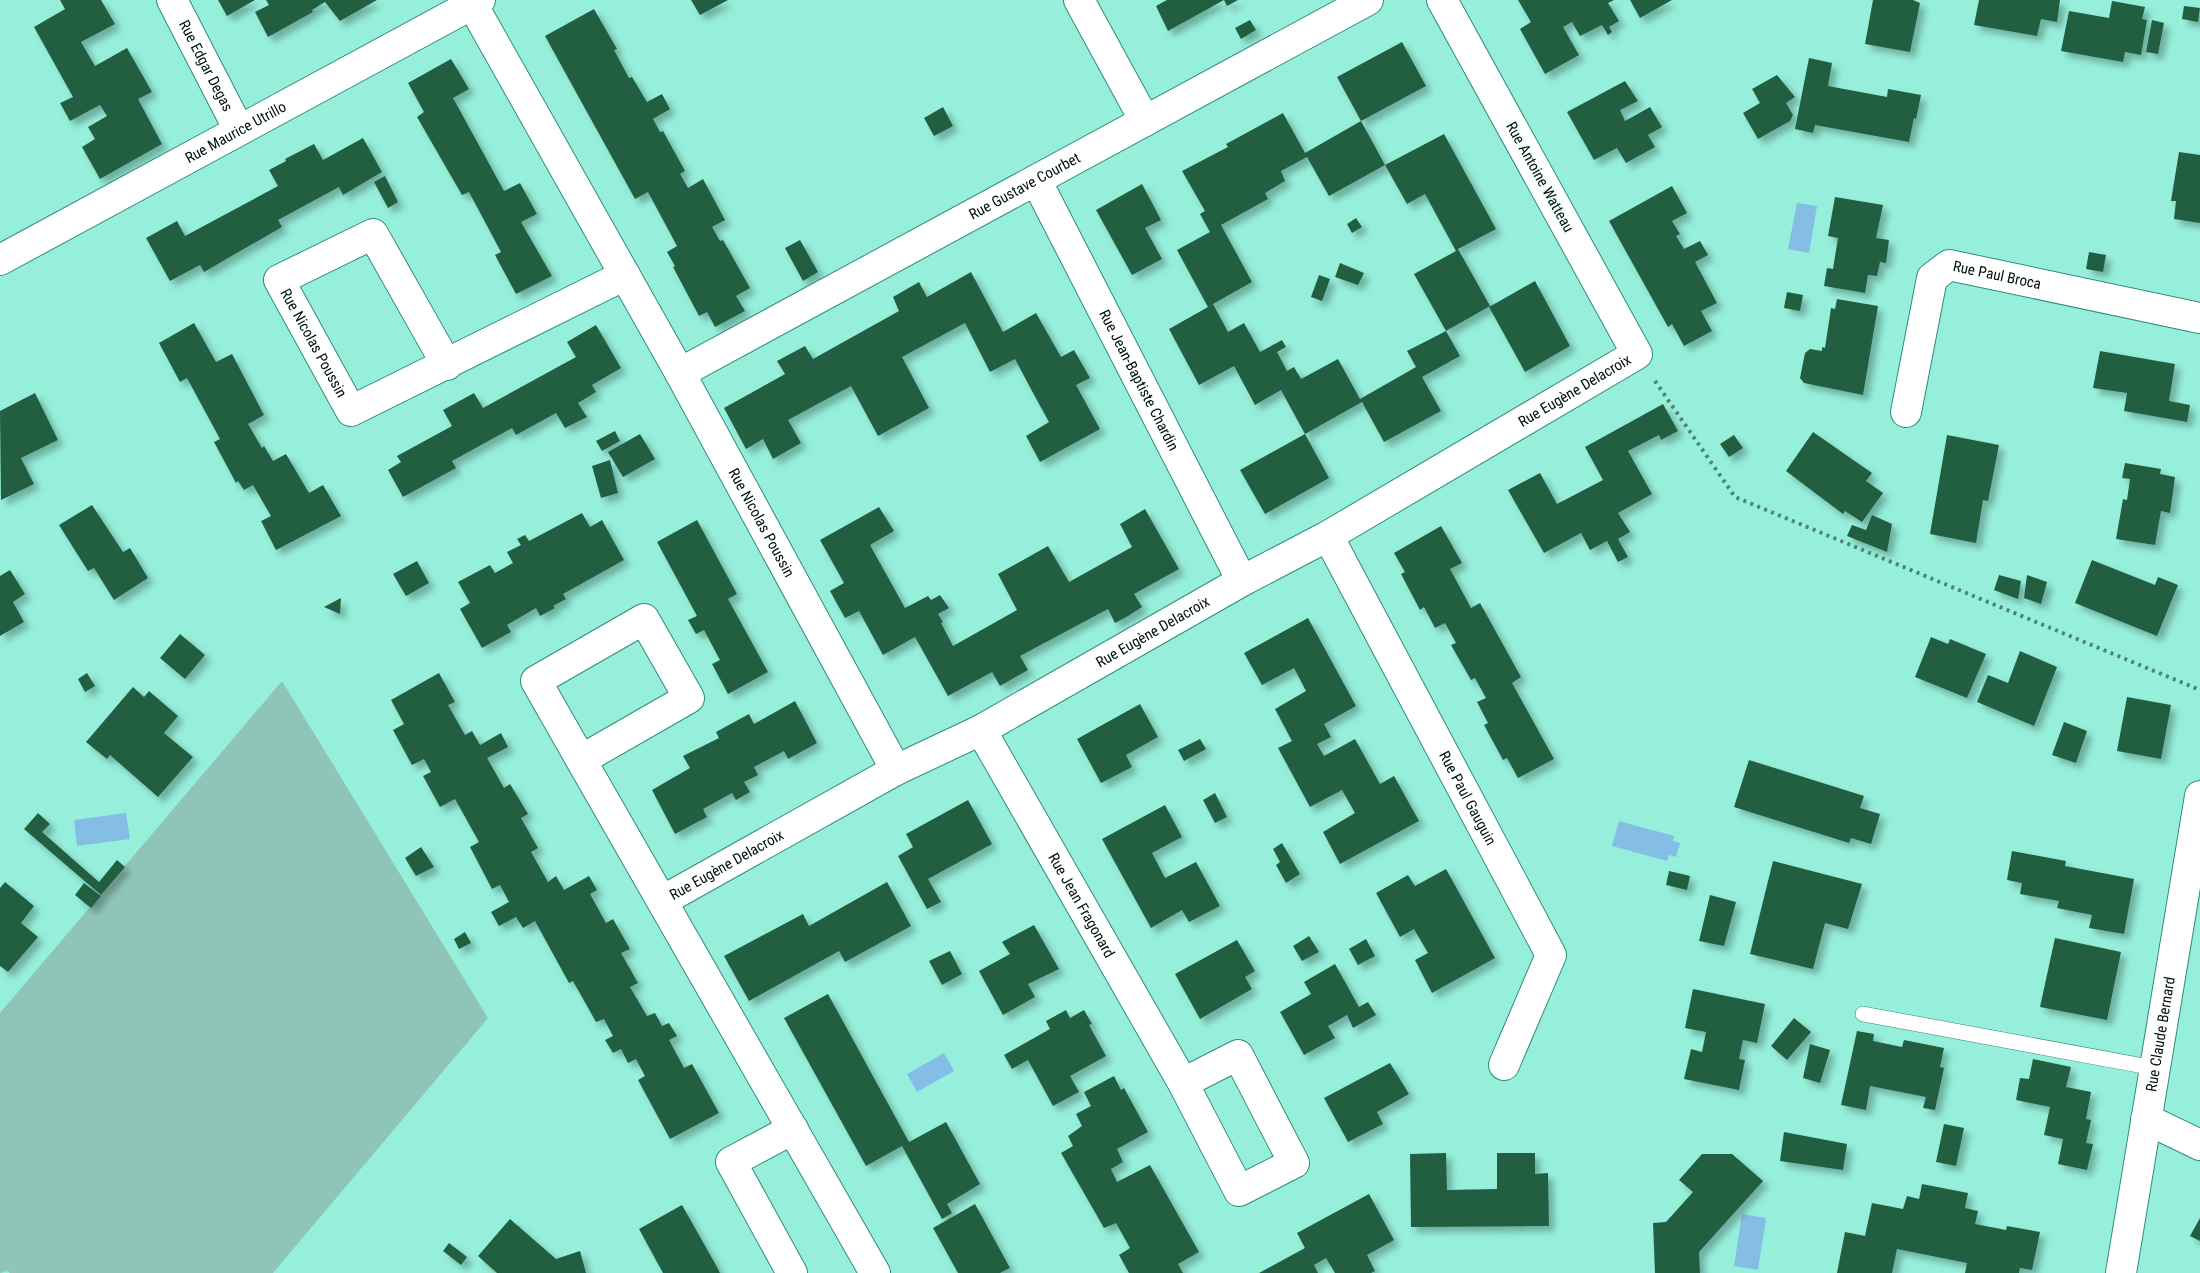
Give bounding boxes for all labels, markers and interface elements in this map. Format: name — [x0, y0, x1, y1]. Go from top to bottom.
street label: Rue Edgar Degas — [175, 17, 237, 115]
street label: Rue Maurice Utrillo — [182, 98, 289, 167]
street label: Rue Antoine Watteau — [1502, 119, 1578, 235]
street label: Rue Gustave Courbet — [966, 149, 1083, 224]
street label: Rue Paul Broca — [1951, 257, 2043, 293]
street label: Rue Nicolas Poussin — [277, 286, 351, 400]
street label: Rue Jean-Baptiste Chardin — [1095, 307, 1183, 454]
street label: Rue Eugène Delacroix — [1515, 350, 1635, 431]
street label: Rue Nicolas Poussin — [725, 465, 798, 580]
street label: Rue Eugène Delacroix — [1093, 592, 1213, 671]
street label: Rue Paul Gauguin — [1435, 748, 1500, 848]
street label: Rue Eugène Delacroix — [666, 826, 787, 904]
street label: Rue Jean Fragonard — [1044, 850, 1118, 961]
street label: Rue Claude Bernard — [2142, 975, 2179, 1093]

